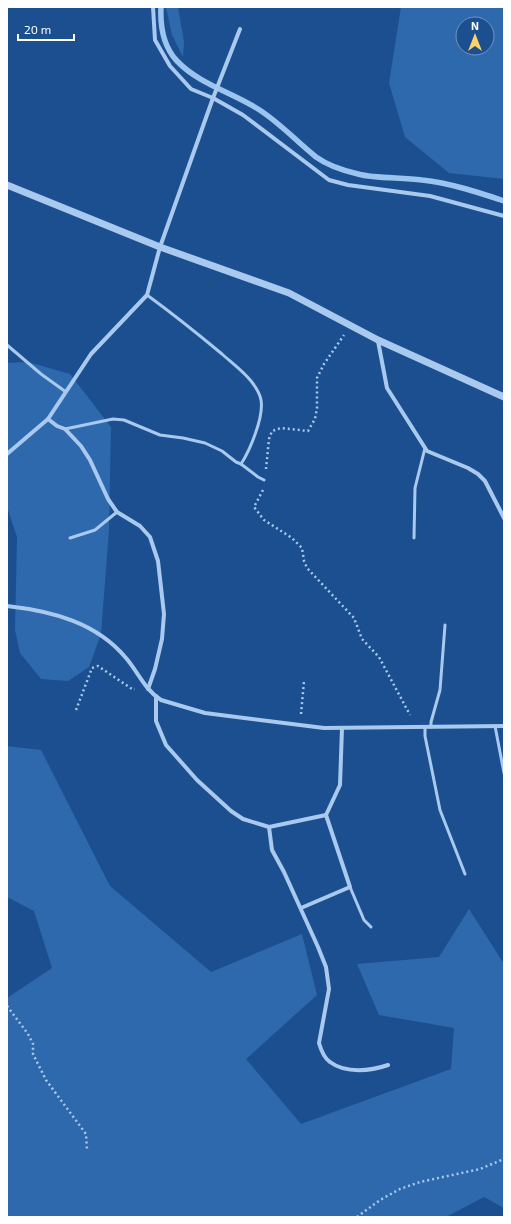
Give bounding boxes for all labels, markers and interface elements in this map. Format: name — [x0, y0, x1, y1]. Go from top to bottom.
scale bar — [18, 16, 74, 42]
north arrow — [455, 16, 495, 56]
text: N — [471, 19, 479, 32]
text: 20 m — [24, 22, 51, 36]

